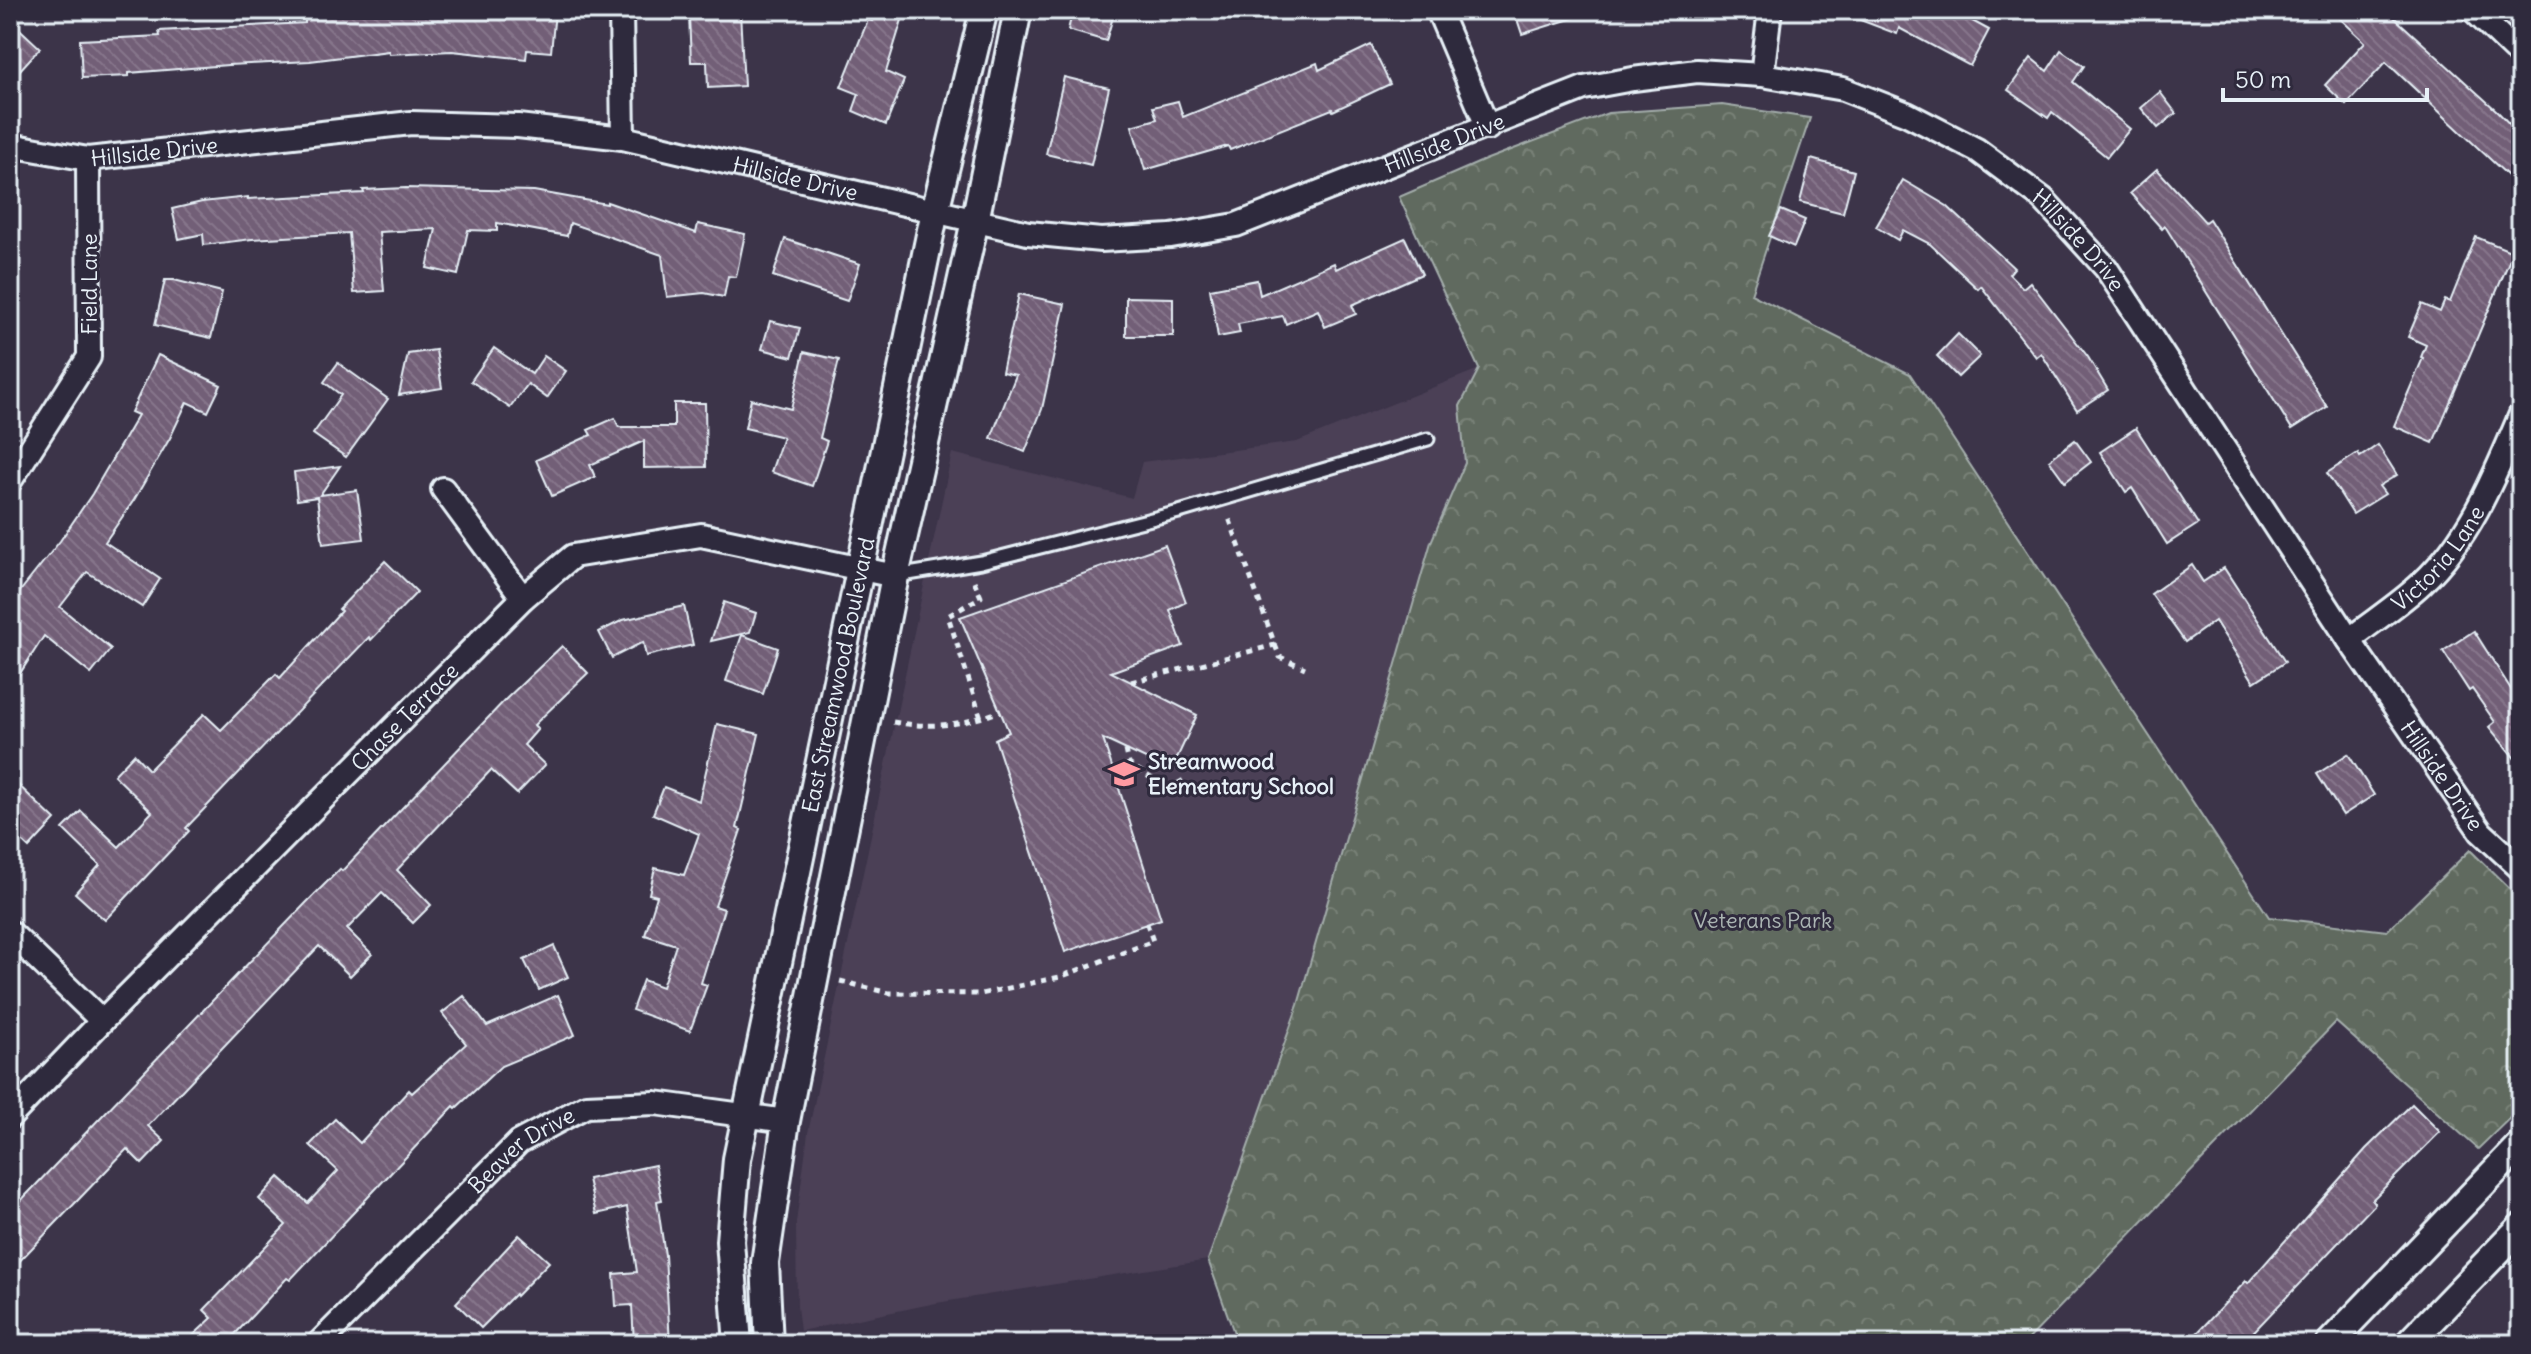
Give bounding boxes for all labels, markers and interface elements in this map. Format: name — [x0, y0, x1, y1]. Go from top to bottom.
scale bar — [2223, 52, 2427, 102]
text: 50 m — [2235, 64, 2291, 94]
street label: Hillside Drive — [1380, 107, 1509, 179]
street label: Hillside Drive — [89, 131, 219, 173]
street label: Hillside Drive — [730, 150, 861, 207]
street label: Hillside Drive — [2027, 182, 2131, 296]
street label: Field Lane — [75, 233, 103, 335]
street label: Victoria Lane — [2386, 501, 2491, 617]
street label: East Streamwood Boulevard — [796, 535, 880, 815]
street label: Chase Terrace — [345, 657, 465, 777]
street label: Hillside Drive — [2395, 715, 2490, 836]
place label: Streamwood Elementary School — [1148, 747, 1334, 800]
school or university icon: Streamwood Elementary School — [1107, 757, 1141, 791]
park label: Veterans Park — [1694, 906, 1832, 934]
street label: Beaver Drive — [462, 1101, 579, 1199]

